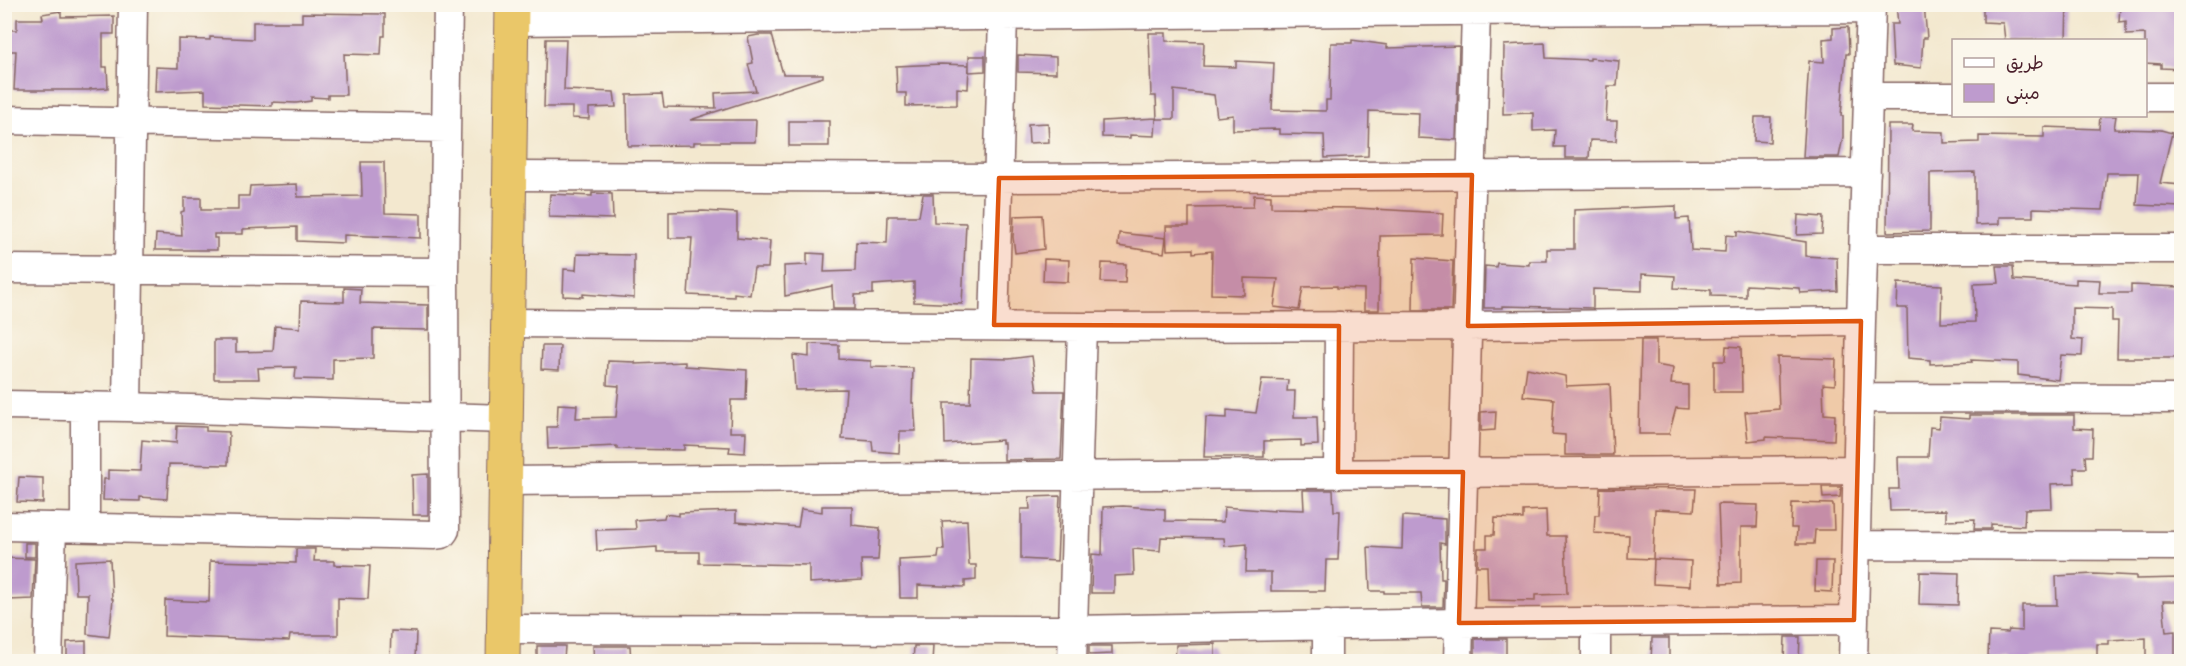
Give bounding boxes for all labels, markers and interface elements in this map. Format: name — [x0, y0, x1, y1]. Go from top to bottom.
legend — [1952, 39, 2147, 117]
text: طريق — [2006, 53, 2044, 74]
text: مبنى — [2006, 83, 2040, 104]

